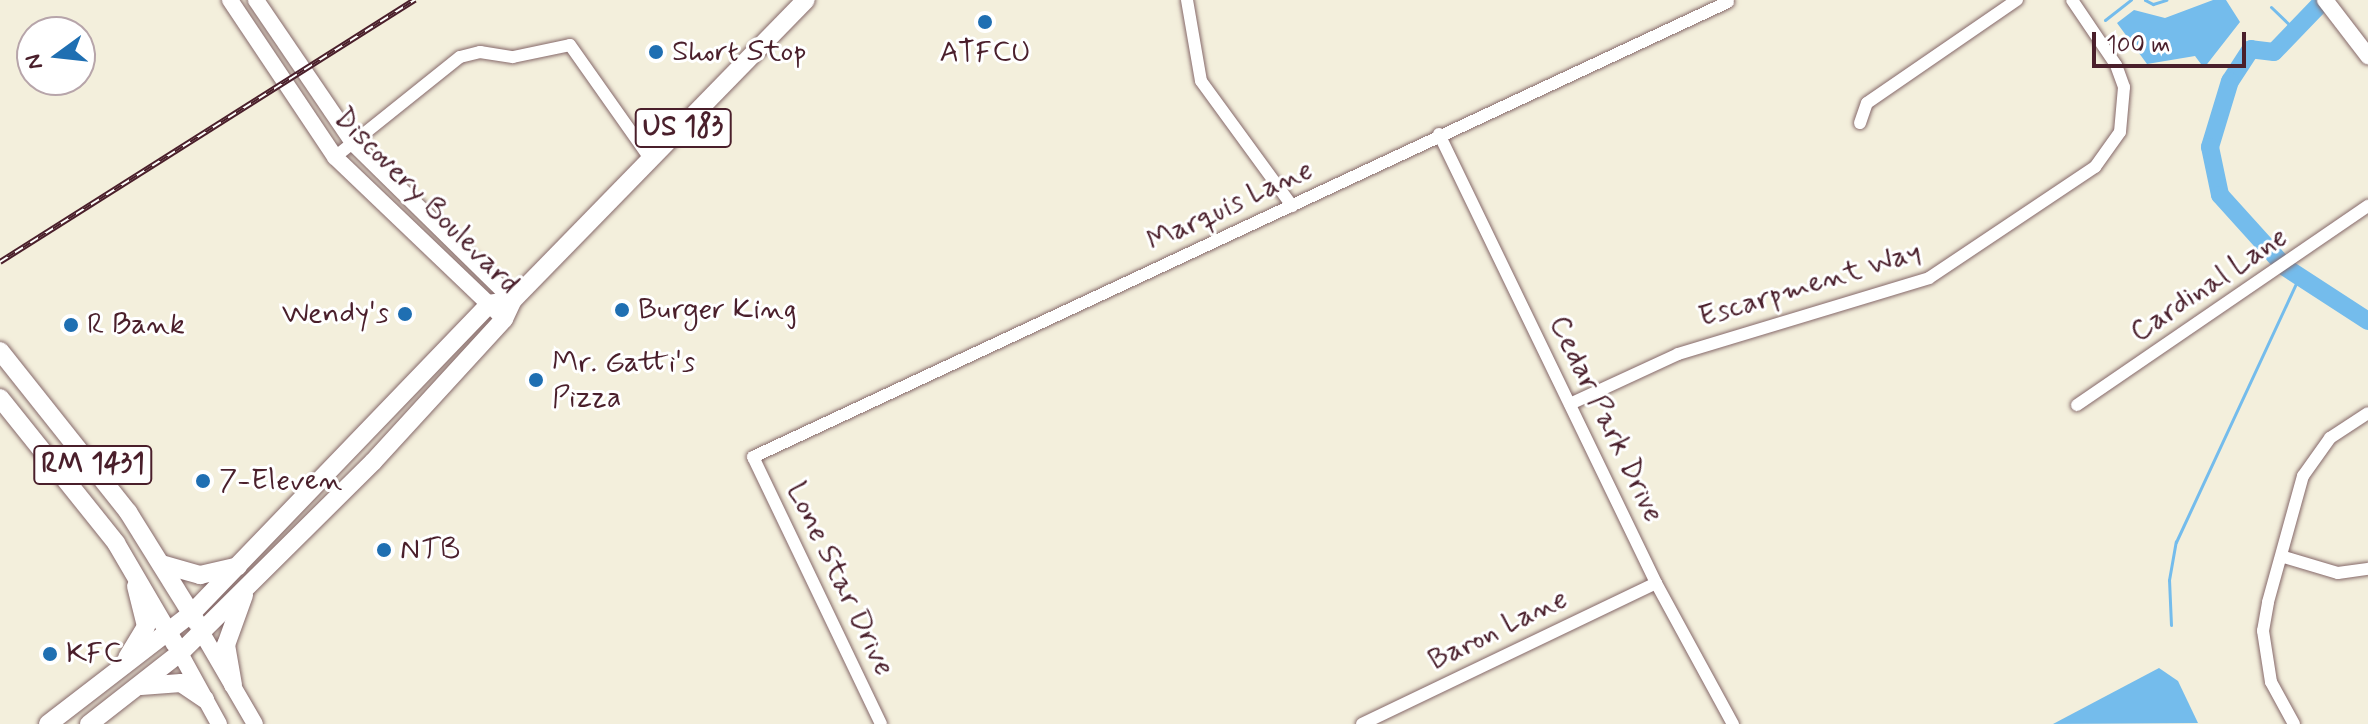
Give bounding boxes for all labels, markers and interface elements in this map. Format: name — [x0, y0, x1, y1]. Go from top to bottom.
marker: ATFCU — [976, 13, 994, 31]
north arrow — [16, 16, 96, 96]
scale bar — [2096, 16, 2250, 66]
text: 100 m — [2106, 30, 2170, 61]
place label: Short Stop — [672, 34, 799, 70]
place label: ATFCU — [939, 35, 1031, 71]
marker: Short Stop — [647, 43, 665, 61]
text: N — [19, 51, 50, 72]
street label: Discovery Boulevard — [326, 101, 526, 301]
road number: US 183 — [633, 104, 733, 152]
street label: Marquis Lane — [1143, 153, 1317, 259]
street label: Cardinal Lane — [2123, 219, 2295, 351]
street label: Escarpment Way — [1693, 234, 1927, 336]
place label: Burger King — [638, 292, 792, 328]
place label: Wendy's — [282, 296, 389, 332]
marker: Burger King — [613, 301, 631, 319]
marker: Wendy's — [396, 305, 414, 323]
place label: R Bank — [87, 307, 179, 343]
street label: Cedar Park Drive — [1541, 311, 1671, 527]
marker: R Bank — [62, 316, 80, 334]
place label: Mr. Gatti's Pizza — [552, 345, 695, 416]
marker: Mr. Gatti's Pizza — [527, 371, 545, 389]
road number: RM 1431 — [33, 441, 153, 489]
place label: 7-Eleven — [219, 463, 342, 499]
marker: 7-Eleven — [194, 472, 212, 490]
street label: Lone Star Drive — [780, 481, 900, 677]
place label: NTB — [400, 532, 460, 568]
marker: NTB — [375, 541, 393, 559]
street label: Baron Lane — [1425, 582, 1571, 678]
place label: KFC — [66, 636, 123, 672]
marker: KFC — [41, 645, 59, 663]

